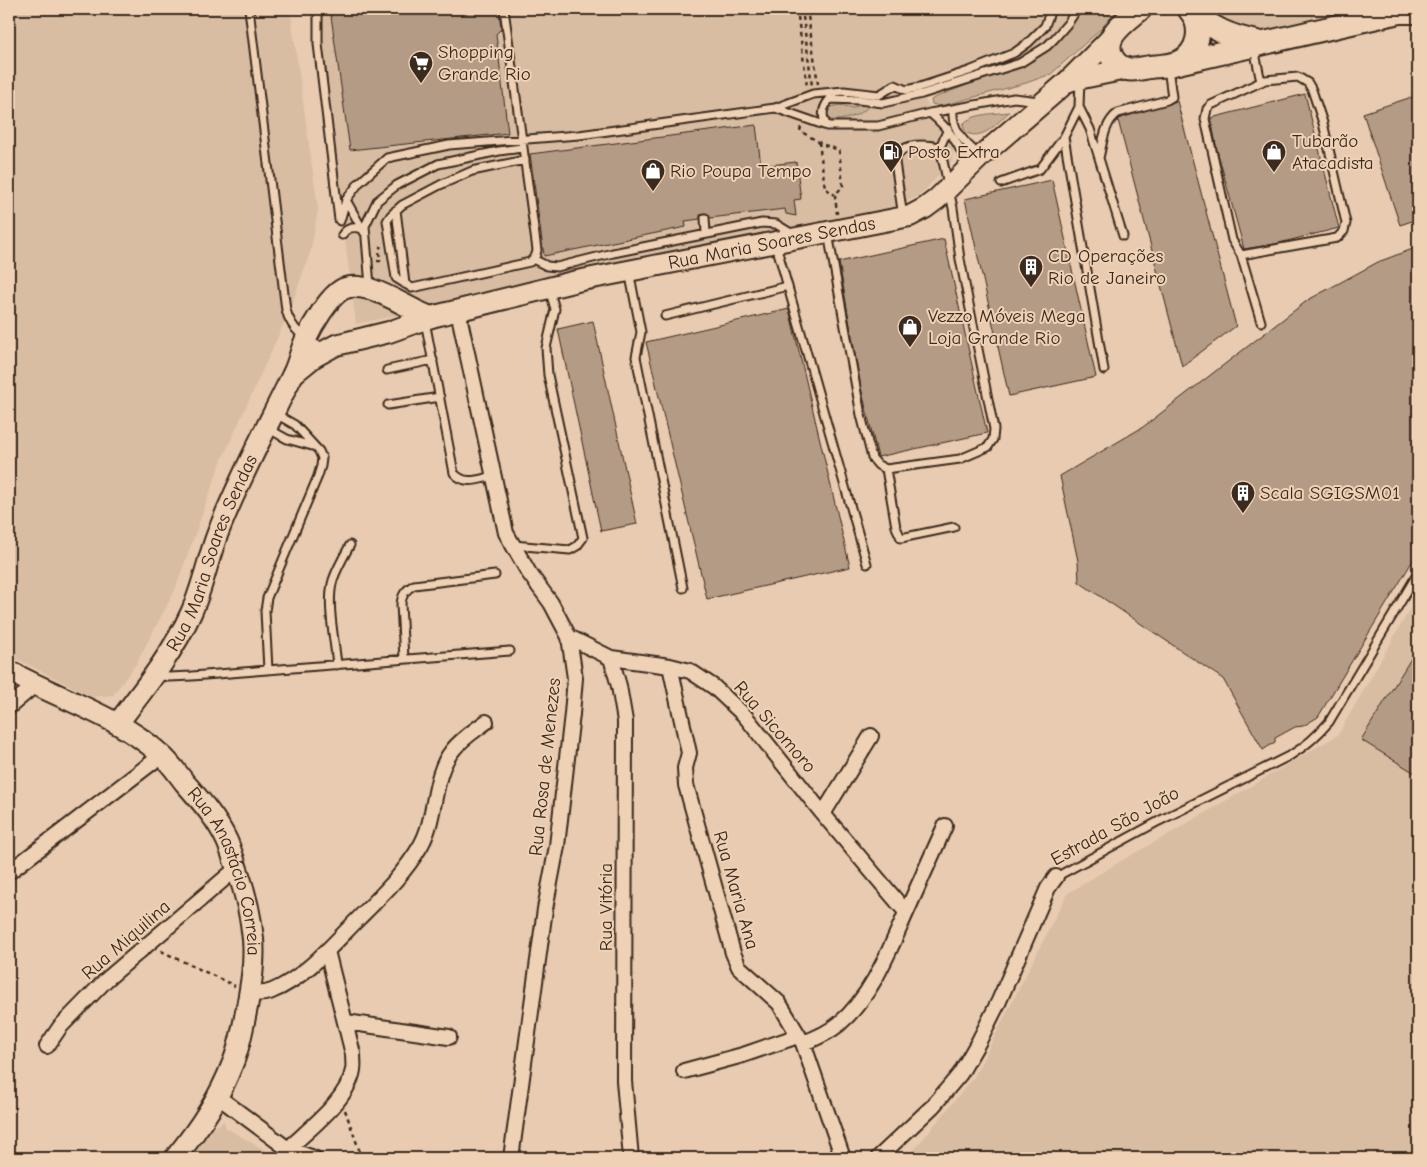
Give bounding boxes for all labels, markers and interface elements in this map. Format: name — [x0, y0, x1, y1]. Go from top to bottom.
place label: Shopping Grande Rio — [438, 41, 531, 85]
supermarket icon: Shopping Grande Rio — [408, 50, 434, 84]
place label: Tubarão Atacadista — [1292, 130, 1374, 174]
fuel station icon: Posto Extra — [878, 139, 904, 173]
shop icon: Tubarão Atacadista — [1261, 139, 1287, 173]
place label: Posto Extra — [908, 141, 1000, 163]
shop icon: Rio Poupa Tempo — [640, 158, 666, 192]
place label: Rio Poupa Tempo — [670, 160, 812, 182]
street label: Rua Maria Soares Sendas — [666, 212, 877, 274]
place label: CD Operações Rio de Janeiro — [1048, 245, 1166, 289]
building icon: CD Operações Rio de Janeiro — [1018, 254, 1044, 288]
place label: Vezzo Móveis Mega Loja Grande Rio — [928, 305, 1086, 349]
shop icon: Vezzo Móveis Mega Loja Grande Rio — [897, 314, 923, 348]
street label: Rua Maria Soares Sendas — [162, 451, 262, 655]
building icon: Scala SGIGSM01 — [1230, 480, 1256, 514]
place label: Scala SGIGSM01 — [1260, 482, 1400, 504]
street label: Rua Rosa de Menezes — [525, 677, 565, 857]
street label: Rua Sicomoro — [729, 677, 821, 777]
street label: Estrada São João — [1047, 782, 1183, 870]
street label: Rua Anastácio Correia — [183, 783, 265, 956]
street label: Rua Maria Ana — [709, 828, 763, 952]
street label: Rua Vitória — [595, 863, 617, 951]
street label: Rua Miquilina — [77, 896, 175, 984]

